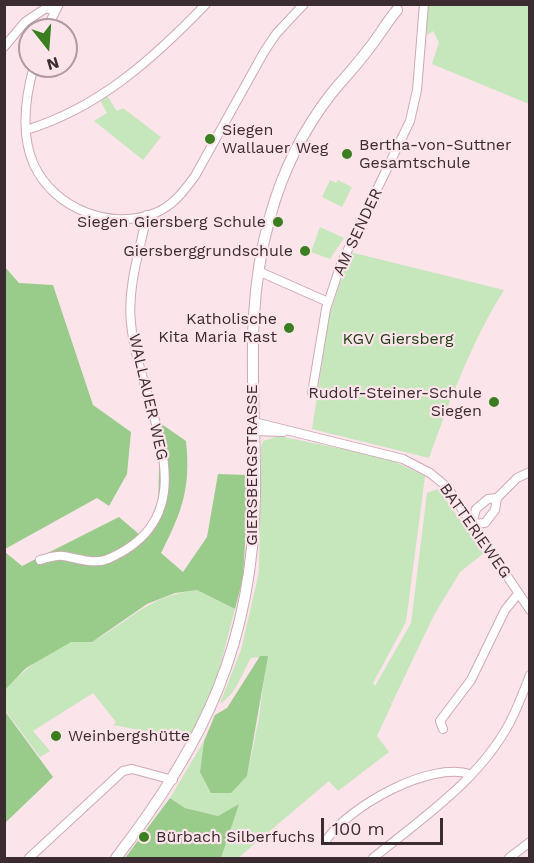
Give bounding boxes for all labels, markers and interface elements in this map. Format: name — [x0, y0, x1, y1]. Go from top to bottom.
north arrow — [18, 18, 78, 78]
text: N — [44, 53, 61, 75]
place label: Siegen Wallauer Weg — [222, 120, 328, 158]
marker: Siegen Wallauer Weg — [203, 132, 217, 146]
place label: Bertha-von-Suttner Gesamtschule — [359, 135, 512, 173]
marker: Bertha-von-Suttner Gesamtschule — [340, 147, 354, 161]
street label: AM SENDER — [329, 185, 387, 279]
place label: Siegen Giersberg Schule — [77, 212, 266, 232]
marker: Siegen Giersberg Schule — [271, 215, 285, 229]
place label: Giersberggrundschule — [123, 241, 293, 261]
marker: Giersberggrundschule — [298, 244, 312, 258]
place label: Katholische Kita Maria Rast — [158, 309, 277, 347]
marker: Katholische Kita Maria Rast — [282, 321, 296, 335]
park label: KGV Giersberg — [343, 329, 453, 349]
street label: WALLAUER WEG — [124, 332, 172, 462]
place label: Rudolf-Steiner-Schule Siegen — [308, 383, 482, 421]
street label: GIERSBERGSTRASSE — [242, 384, 262, 546]
marker: Rudolf-Steiner-Schule Siegen — [487, 395, 501, 409]
street label: BATTERIEWEG — [435, 480, 515, 582]
place label: Weinbergshütte — [68, 726, 190, 746]
marker: Weinbergshütte — [49, 729, 63, 743]
scale bar — [324, 806, 446, 844]
text: 100 m — [332, 818, 385, 839]
place label: Bürbach Silberfuchs — [156, 827, 315, 847]
marker: Bürbach Silberfuchs — [137, 830, 151, 844]

